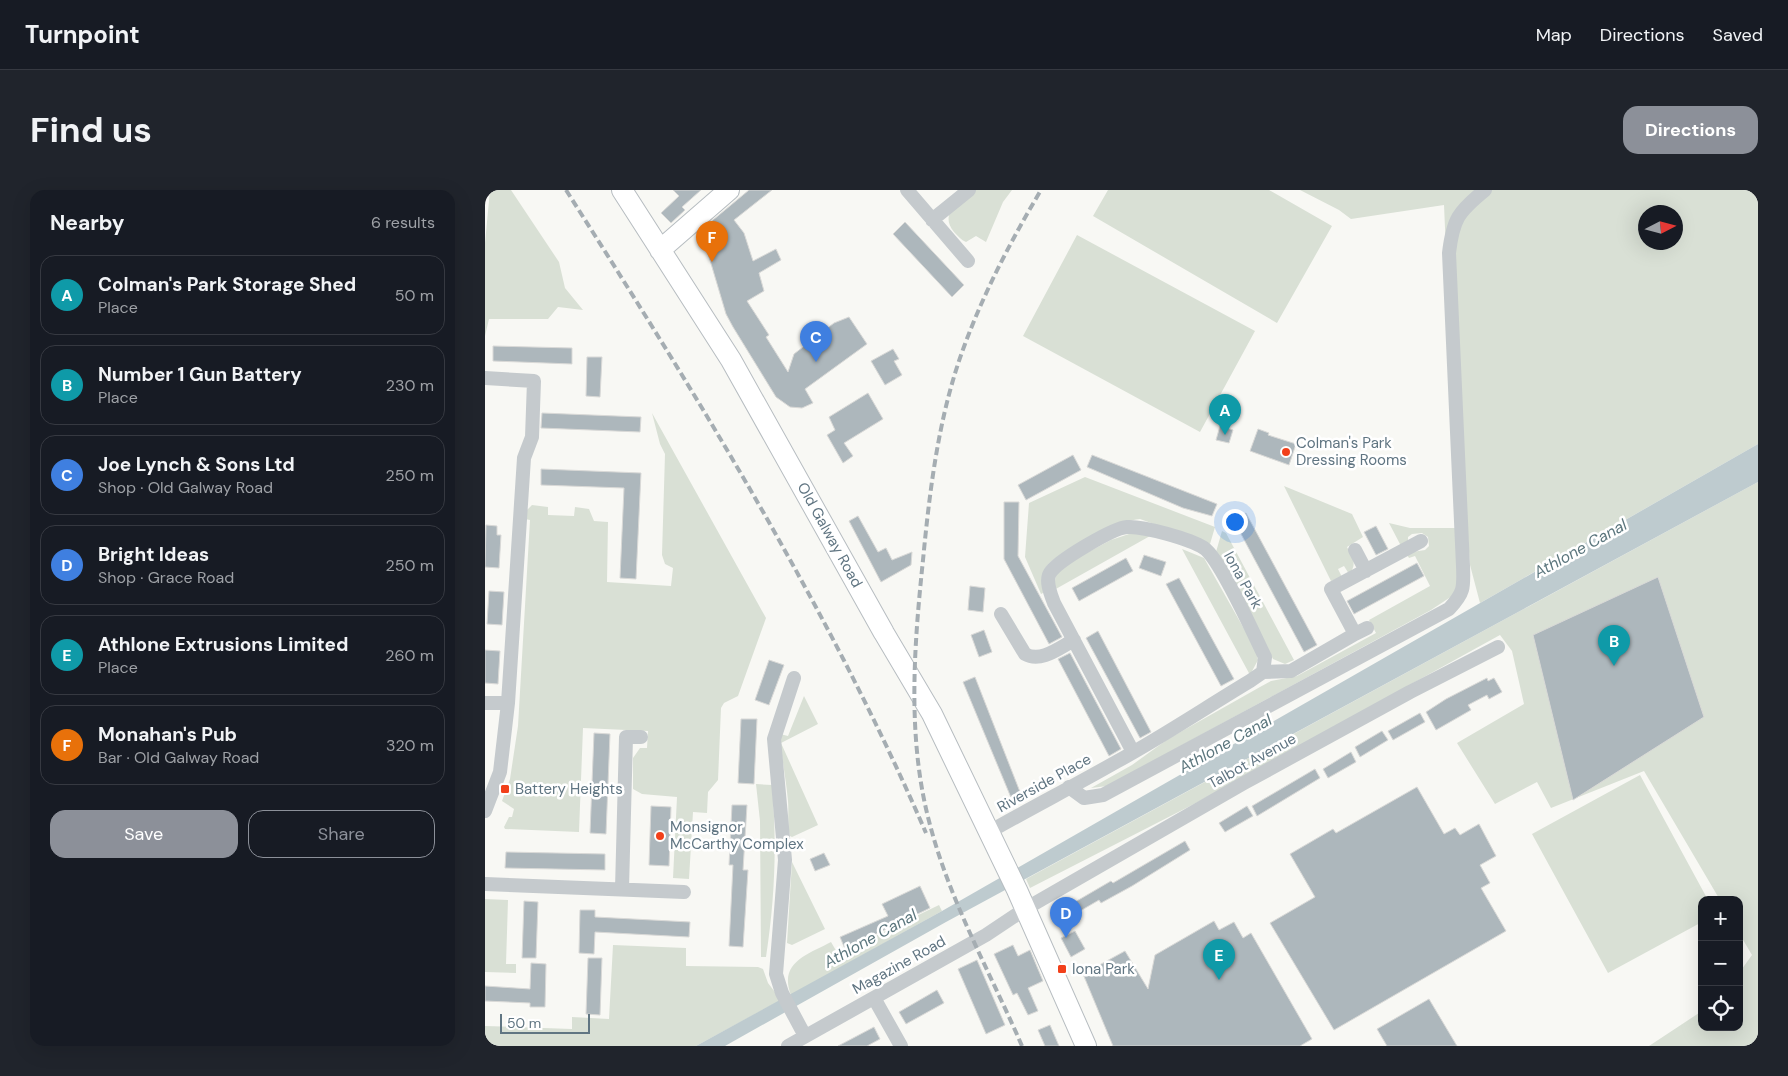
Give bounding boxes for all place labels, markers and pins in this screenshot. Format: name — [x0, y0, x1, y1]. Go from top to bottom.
pin: F — [696, 221, 728, 262]
pin: C — [800, 321, 832, 362]
pin: A — [1209, 394, 1241, 435]
place label: Colman's Park Dressing Rooms — [1296, 433, 1407, 470]
marker: Colman's Park Dressing Rooms — [1280, 446, 1292, 458]
pin: B — [1598, 625, 1630, 666]
place label: Battery Heights — [515, 779, 623, 799]
marker: Battery Heights — [499, 783, 511, 795]
place label: Monsignor McCarthy Complex — [670, 817, 804, 854]
marker: Monsignor McCarthy Complex — [654, 830, 666, 842]
pin: D — [1050, 897, 1082, 938]
pin: E — [1203, 939, 1235, 980]
place label: Iona Park — [1072, 959, 1135, 979]
marker: Iona Park — [1056, 963, 1068, 975]

